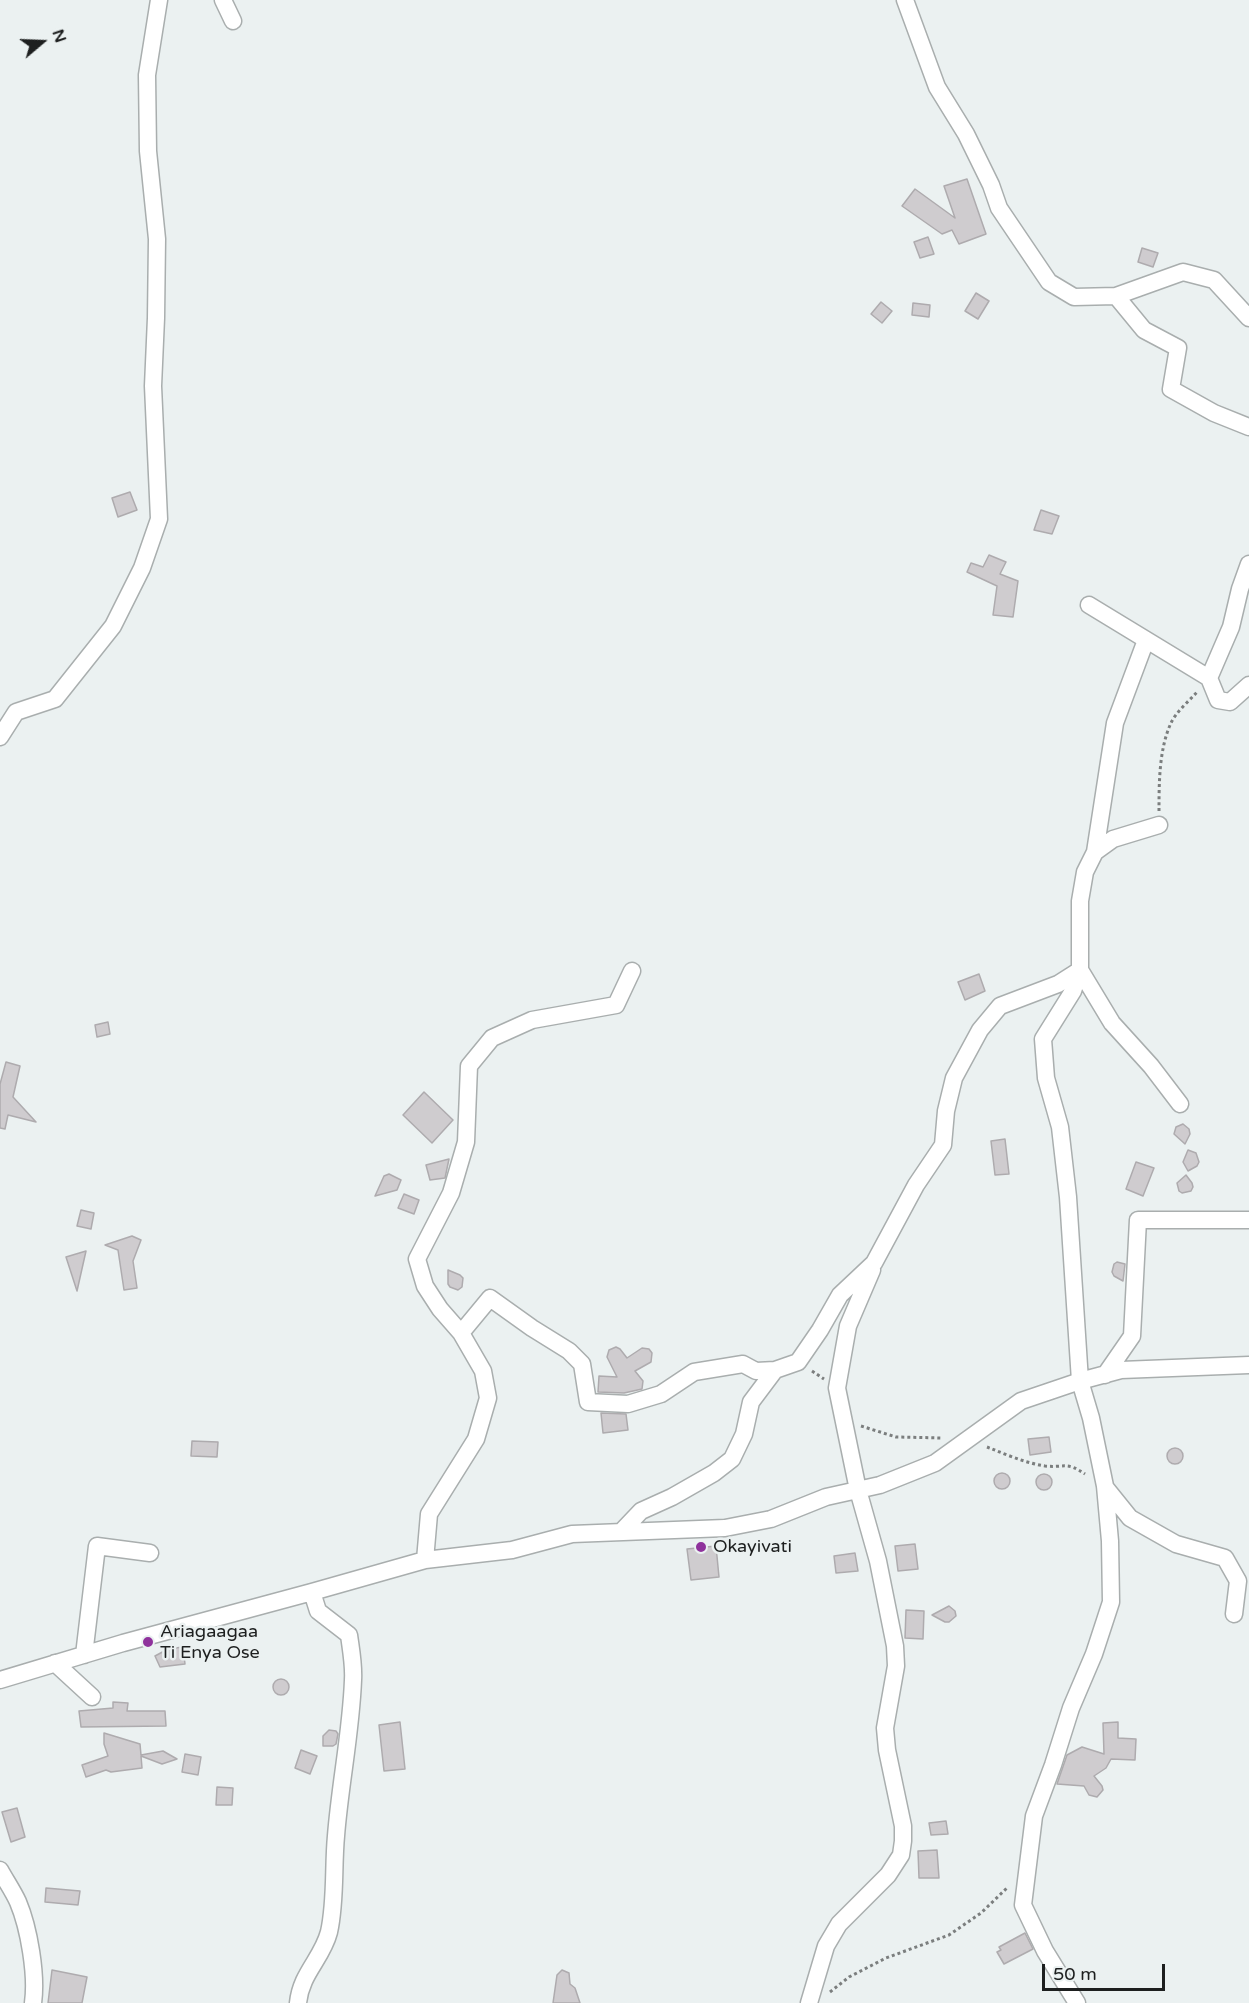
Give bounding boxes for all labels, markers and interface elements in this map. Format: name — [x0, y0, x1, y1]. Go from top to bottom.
north arrow — [12, 12, 72, 72]
text: N — [47, 27, 71, 45]
place label: Okayivati — [713, 1536, 792, 1558]
marker: Okayivati — [694, 1540, 708, 1554]
place label: Ariagaagaa Ti Enya Ose — [160, 1621, 260, 1664]
marker: Ariagaagaa Ti Enya Ose — [141, 1635, 155, 1649]
scale bar — [1045, 1952, 1168, 1990]
text: 50 m — [1053, 1963, 1097, 1985]

